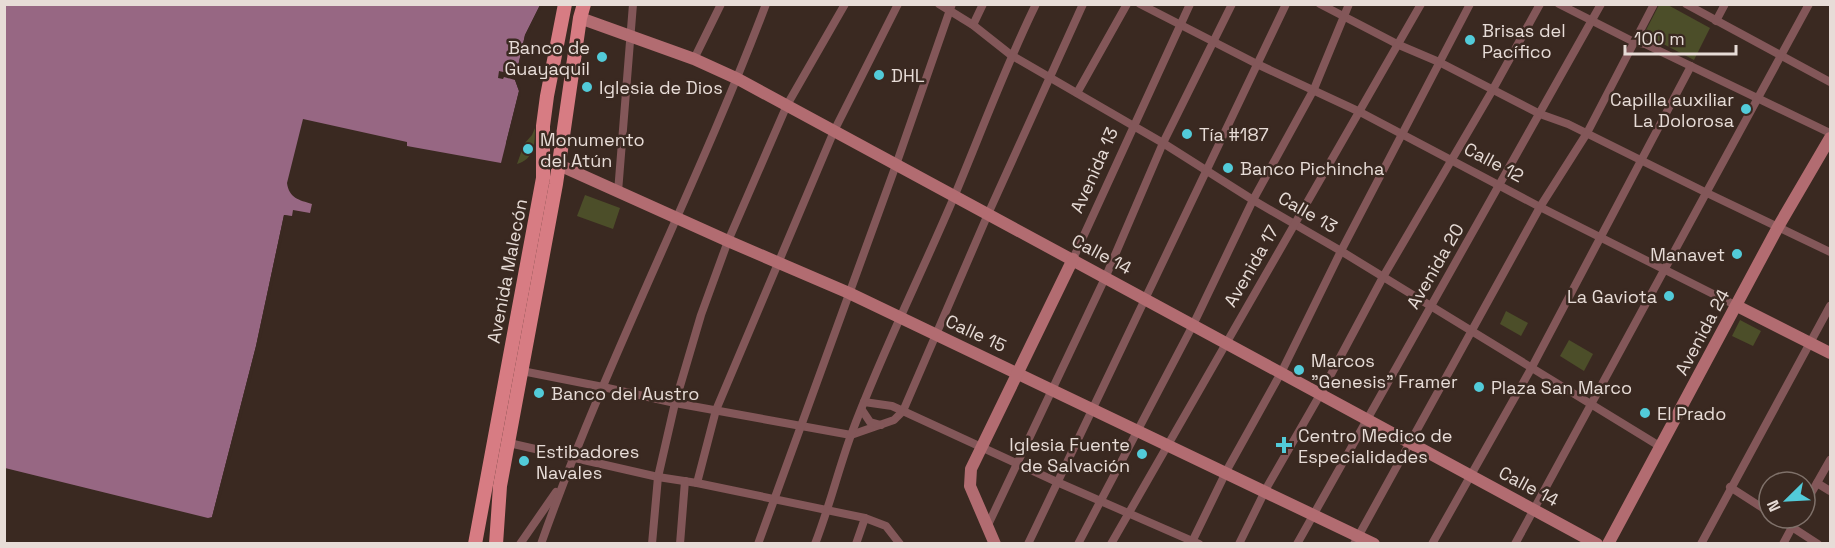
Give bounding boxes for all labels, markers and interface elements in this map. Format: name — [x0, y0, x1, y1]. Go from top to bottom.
scale bar — [1625, 18, 1736, 56]
place label: Brisas del Pacífico — [1482, 19, 1566, 63]
text: 100 m — [1634, 27, 1685, 50]
marker: Brisas del Pacífico — [1463, 33, 1477, 47]
place label: Banco de Guayaquil — [504, 36, 590, 80]
marker: Banco de Guayaquil — [595, 50, 609, 64]
place label: DHL — [891, 64, 925, 87]
marker: DHL — [872, 68, 886, 82]
place label: Iglesia de Dios — [599, 76, 723, 99]
marker: Iglesia de Dios — [580, 80, 594, 94]
place label: Capilla auxiliar La Dolorosa — [1610, 88, 1734, 132]
marker: Capilla auxiliar La Dolorosa — [1739, 102, 1753, 116]
place label: Tía #187 — [1199, 123, 1269, 146]
street label: Avenida 13 — [1065, 124, 1123, 216]
marker: Tía #187 — [1180, 127, 1194, 141]
place label: Monumento del Atún — [540, 128, 645, 172]
street label: Calle 12 — [1460, 137, 1528, 187]
marker: Monumento del Atún — [521, 142, 535, 156]
place label: Banco Pichincha — [1240, 157, 1384, 180]
marker: Banco Pichincha — [1221, 161, 1235, 175]
street label: Calle 13 — [1274, 186, 1342, 238]
street label: Avenida Malecón — [482, 197, 532, 345]
street label: Avenida 20 — [1401, 219, 1469, 313]
street label: Avenida 17 — [1218, 221, 1284, 311]
street label: Calle 14 — [1068, 229, 1136, 279]
place label: Manavet — [1650, 243, 1725, 266]
marker: Manavet — [1730, 247, 1744, 261]
place label: La Gaviota — [1567, 285, 1657, 308]
street label: Avenida 24 — [1670, 285, 1734, 379]
marker: La Gaviota — [1662, 289, 1676, 303]
street label: Calle 15 — [942, 309, 1010, 357]
place label: Marcos "Genesis" Framer — [1311, 349, 1458, 393]
marker: Marcos "Genesis" Framer — [1292, 363, 1306, 377]
place label: Plaza San Marco — [1491, 376, 1632, 399]
marker: Plaza San Marco — [1472, 380, 1486, 394]
place label: Banco del Austro — [551, 382, 699, 405]
marker: Banco del Austro — [532, 386, 546, 400]
place label: El Prado — [1657, 402, 1726, 425]
marker: El Prado — [1638, 406, 1652, 420]
place label: Centro Medico de Especialidades — [1298, 424, 1452, 468]
place label: Iglesia Fuente de Salvación — [1009, 433, 1130, 477]
marker: Centro Medico de Especialidades — [1275, 436, 1293, 454]
place label: Estibadores Navales — [536, 440, 639, 484]
marker: Iglesia Fuente de Salvación — [1135, 447, 1149, 461]
marker: Estibadores Navales — [517, 454, 531, 468]
street label: Calle 14 — [1495, 461, 1563, 511]
north arrow — [1757, 470, 1817, 530]
text: N — [1762, 497, 1786, 515]

